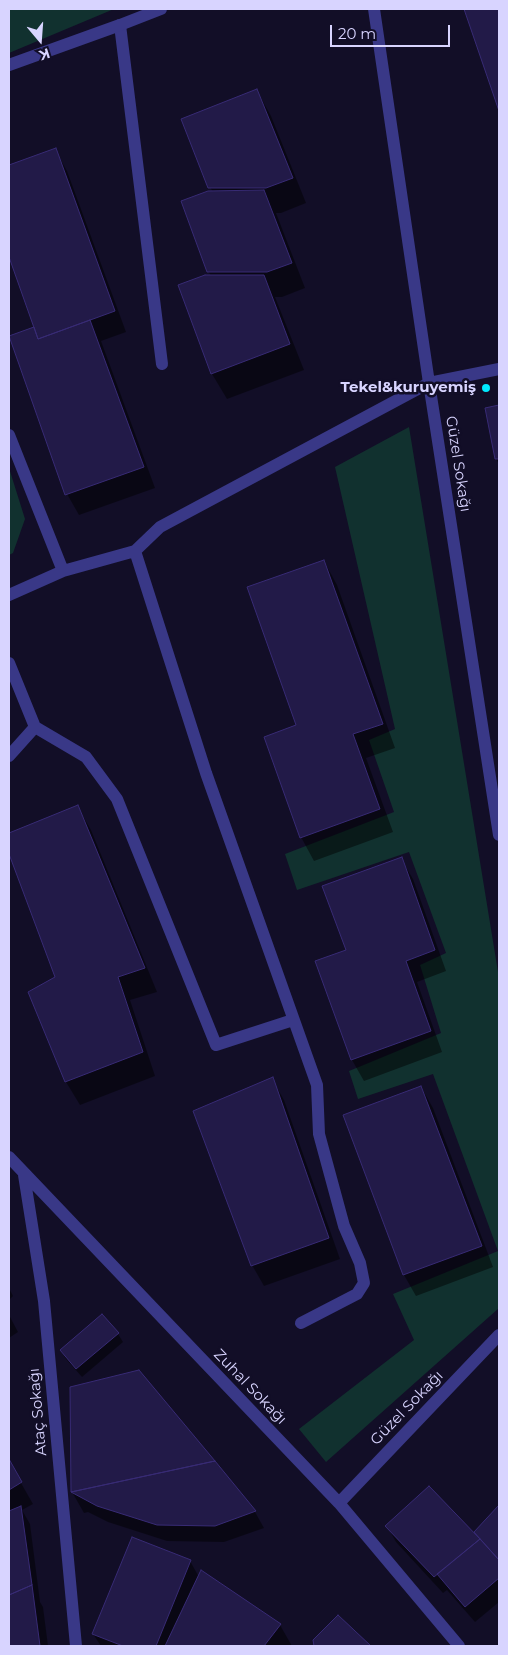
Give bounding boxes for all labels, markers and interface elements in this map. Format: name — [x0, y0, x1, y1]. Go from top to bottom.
north arrow — [15, 15, 65, 65]
scale bar — [333, 15, 453, 47]
text: 20 m — [338, 24, 376, 43]
text: K — [37, 44, 52, 64]
place label: Tekel&kuruyemiş — [341, 379, 476, 397]
marker: Tekel&kuruyemiş — [480, 382, 492, 394]
street label: Güzel Sokağı — [442, 415, 474, 513]
street label: Zuhal Sokağı — [210, 1346, 290, 1428]
street label: Ataç Sokağı — [25, 1367, 51, 1457]
street label: Güzel Sokağı — [367, 1367, 447, 1449]

